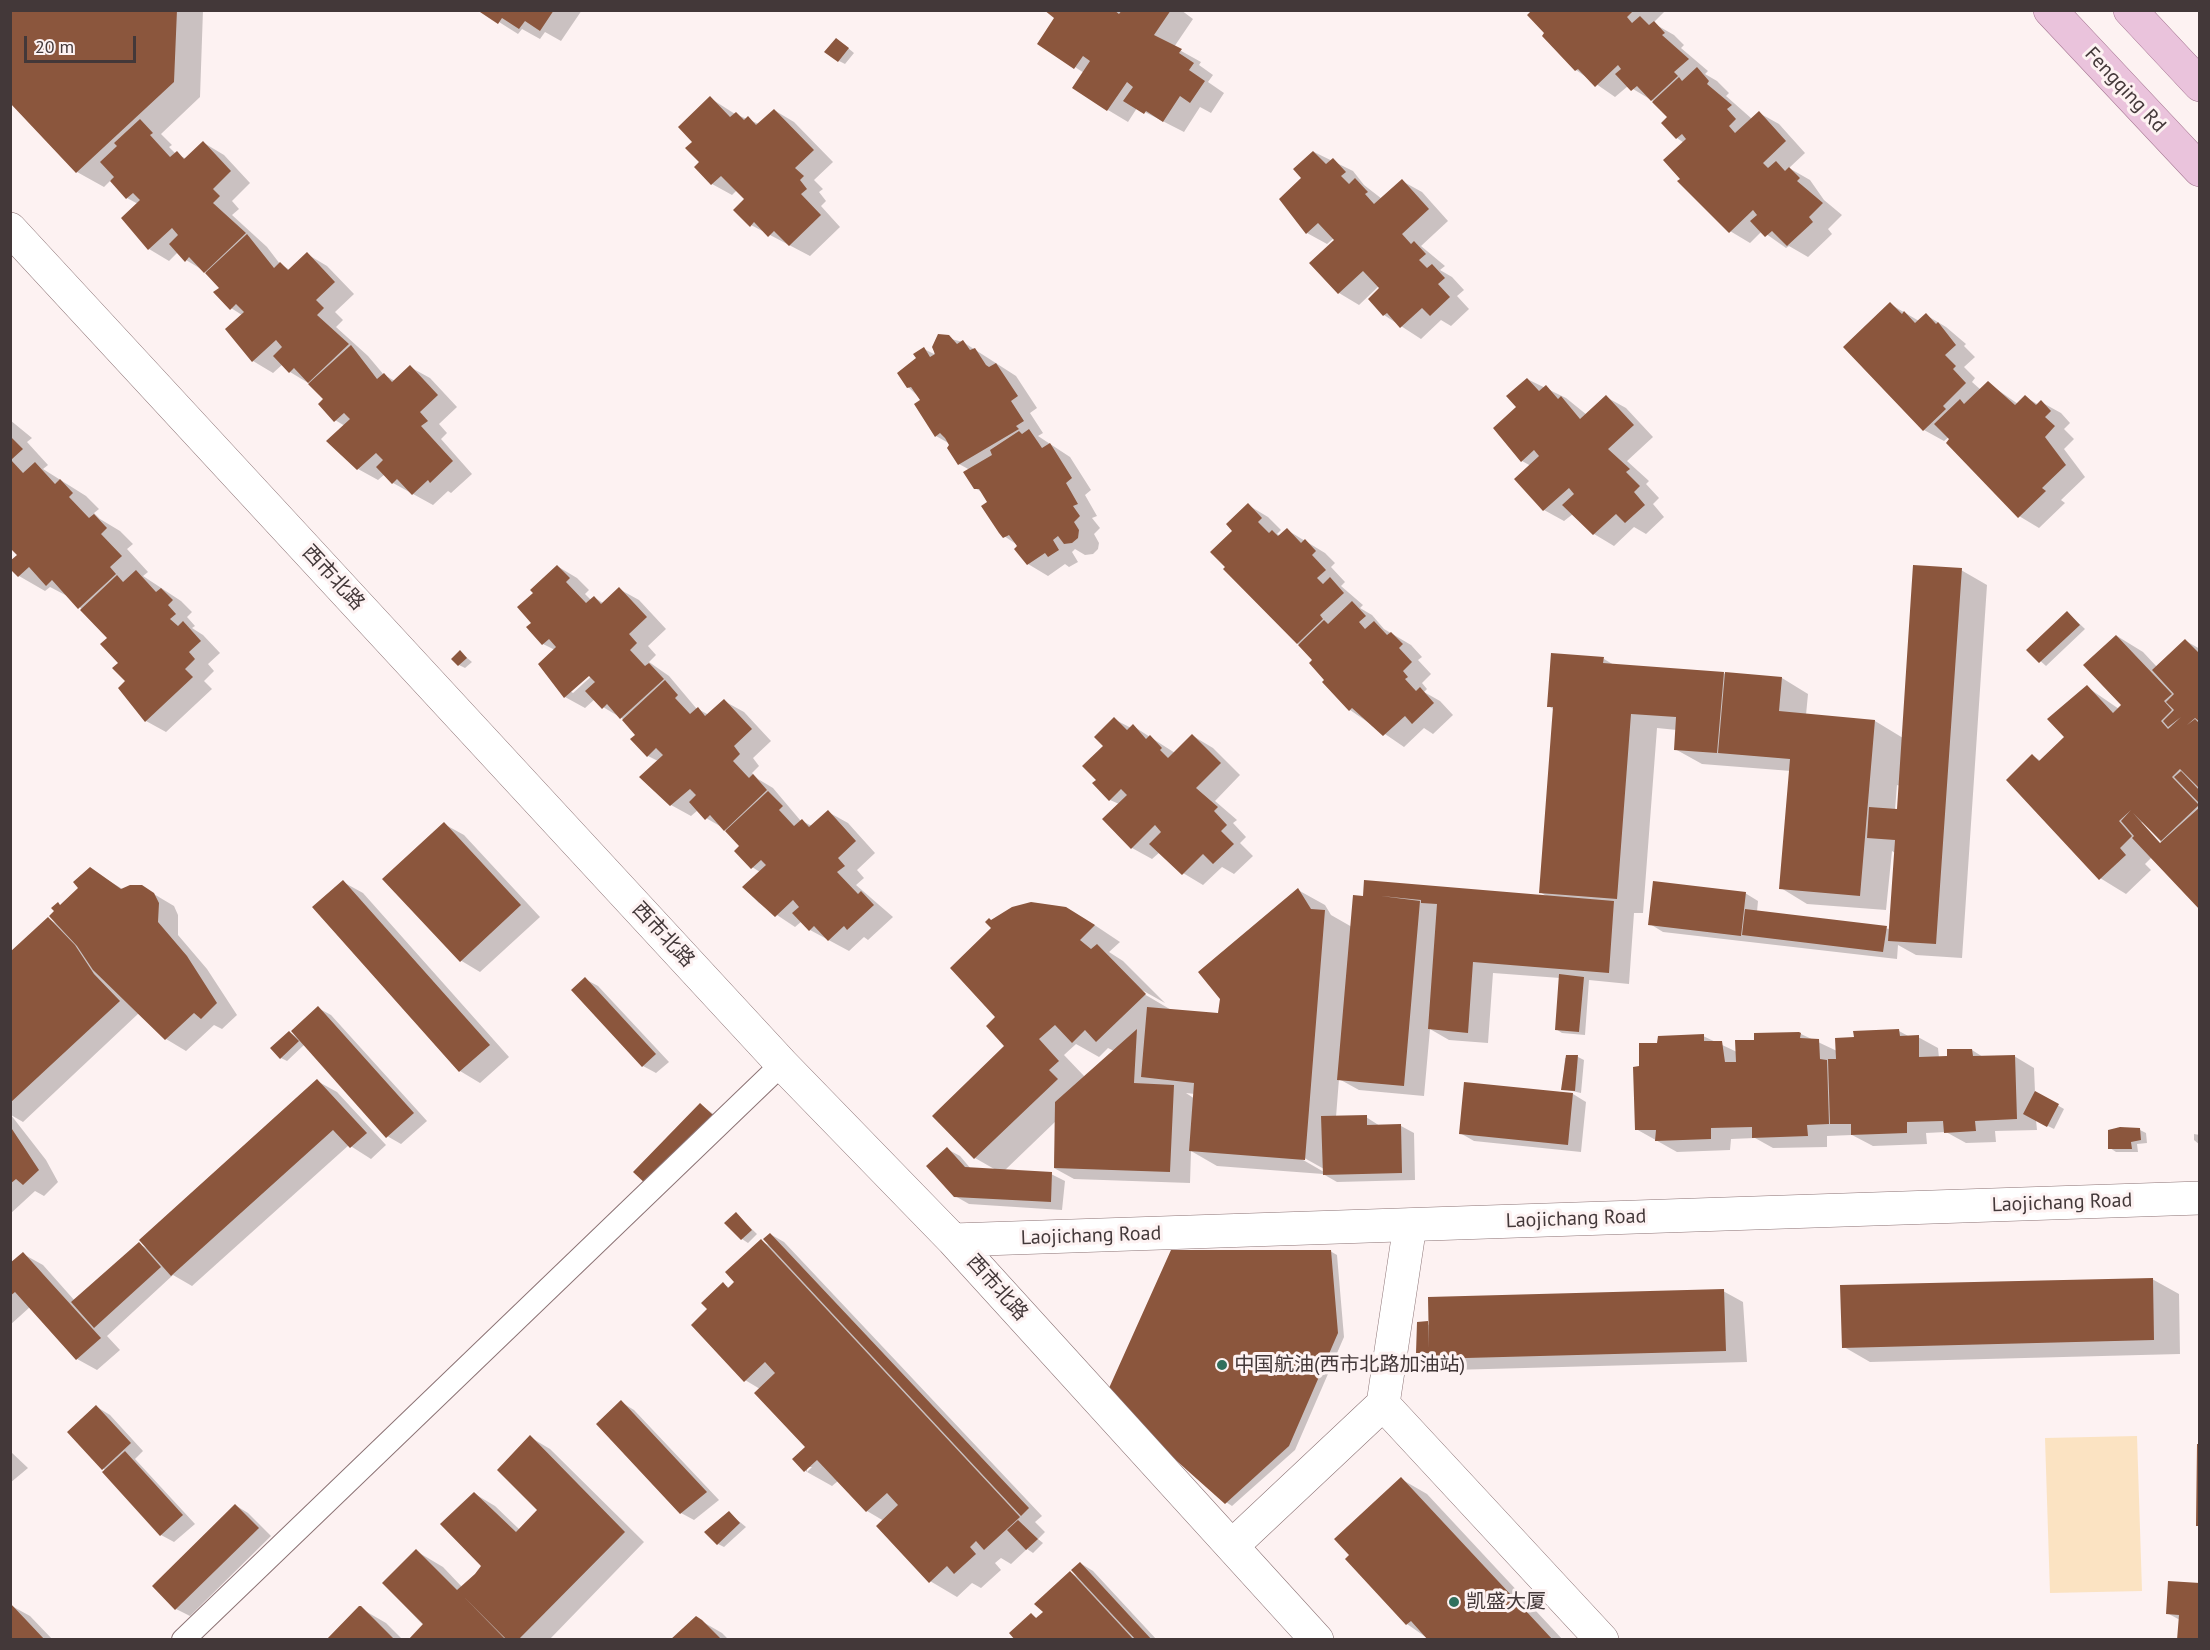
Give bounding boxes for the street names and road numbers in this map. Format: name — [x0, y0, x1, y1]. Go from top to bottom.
street label: Fengqing Rd — [2079, 42, 2171, 138]
street label: 西市北路 — [297, 541, 369, 615]
street label: 西市北路 — [627, 898, 699, 972]
street label: Laojichang Road — [1991, 1189, 2133, 1217]
street label: Laojichang Road — [1505, 1205, 1647, 1233]
street label: Laojichang Road — [1020, 1222, 1162, 1250]
street label: 西市北路 — [961, 1250, 1033, 1326]

